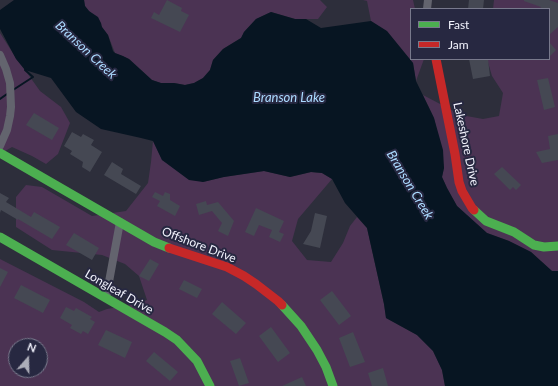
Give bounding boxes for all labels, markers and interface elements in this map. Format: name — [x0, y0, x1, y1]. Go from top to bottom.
legend — [410, 8, 550, 60]
text: Fast — [448, 17, 469, 32]
water label: Branson Creek — [52, 18, 120, 82]
text: Jam — [448, 37, 469, 52]
water label: Branson Lake — [253, 90, 325, 106]
street label: Lakeshore Drive — [450, 101, 482, 187]
water label: Branson Creek — [383, 148, 437, 222]
street label: Offshore Drive — [160, 224, 238, 266]
street label: Longleaf Drive — [82, 267, 156, 317]
north arrow — [8, 338, 48, 378]
text: N — [26, 340, 38, 355]

